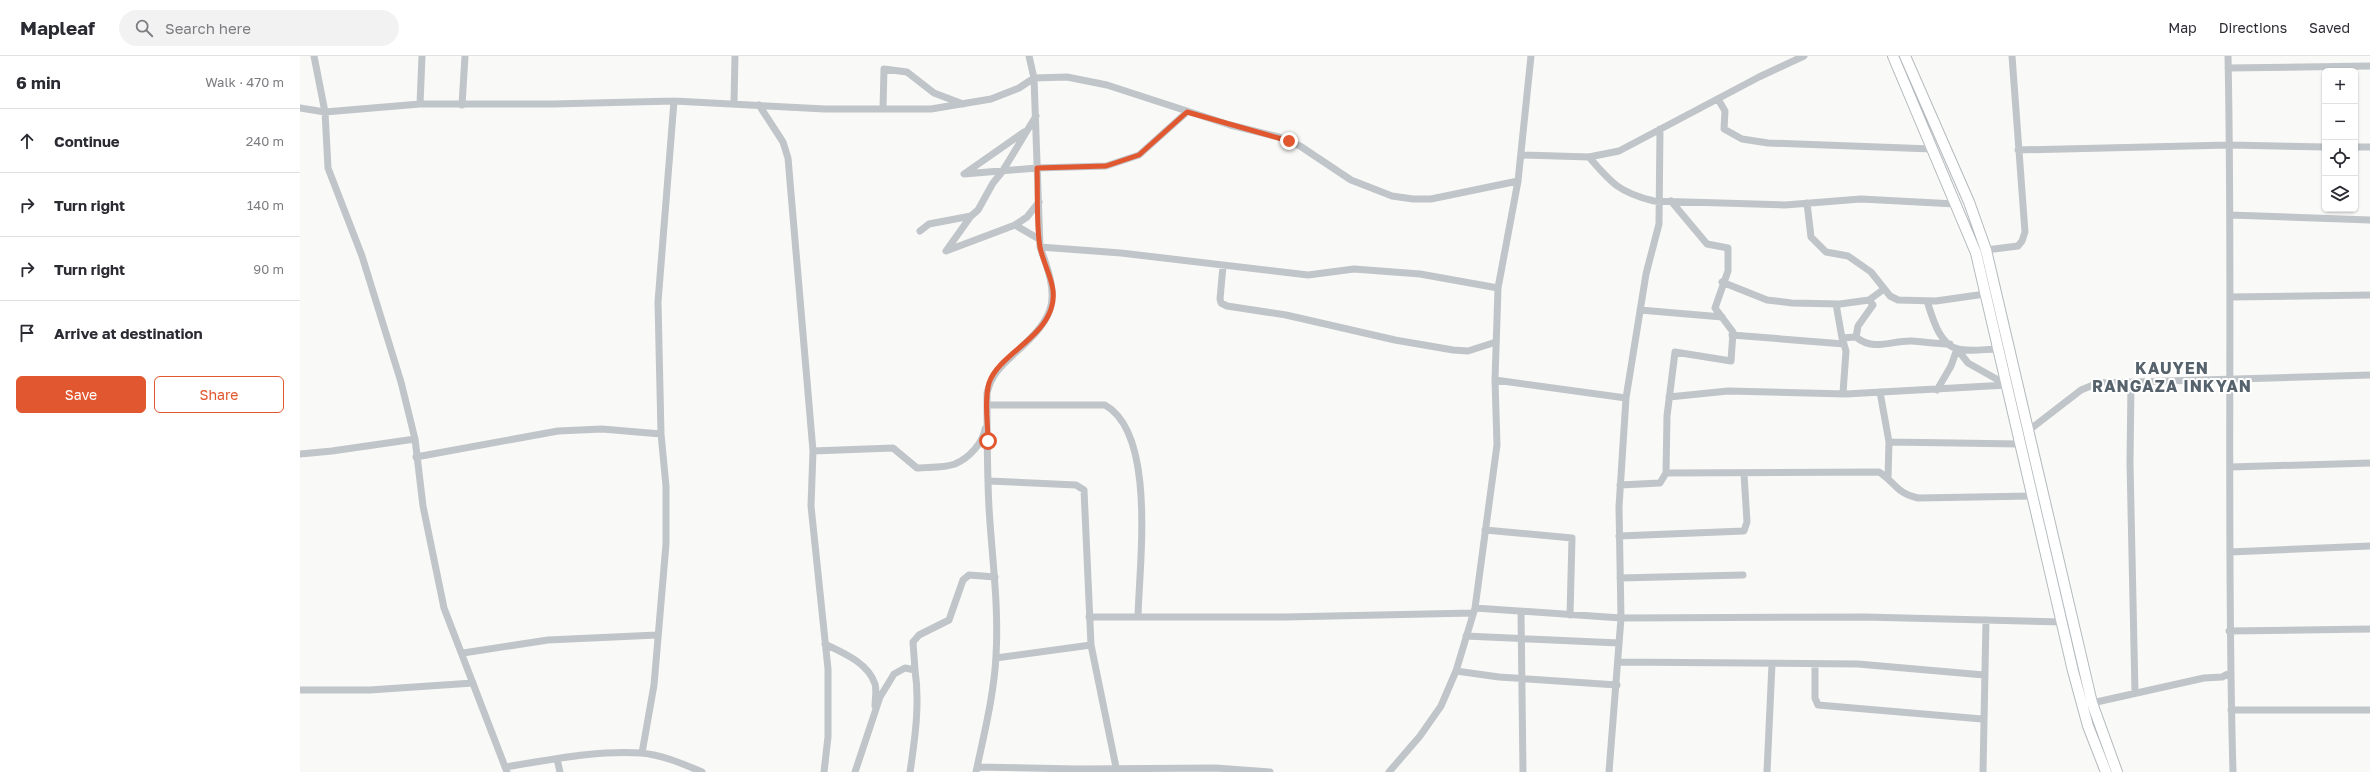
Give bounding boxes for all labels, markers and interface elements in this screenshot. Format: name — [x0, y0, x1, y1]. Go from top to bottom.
search box — [119, 10, 399, 46]
text: Mapleaf — [20, 16, 95, 39]
icon: search — [133, 17, 155, 39]
text: Search here — [165, 19, 251, 37]
text: Map — [2168, 19, 2197, 36]
text: Directions — [2219, 19, 2287, 36]
text: Saved — [2309, 19, 2350, 36]
map controls — [2322, 68, 2358, 212]
button: + — [2322, 68, 2358, 104]
text: 6 min — [16, 72, 61, 93]
text: Walk · 470 m — [205, 74, 284, 90]
button: − — [2322, 104, 2358, 140]
icon: ahead — [16, 130, 38, 152]
text: Continue — [54, 132, 120, 150]
route end — [1280, 132, 1298, 150]
text: 240 m — [246, 133, 284, 149]
button: locate — [2322, 140, 2358, 176]
button: layers — [2322, 176, 2358, 212]
icon: right — [16, 194, 38, 216]
text: Turn right — [54, 196, 125, 214]
text: 140 m — [247, 197, 284, 213]
icon: right — [16, 258, 38, 280]
text: Turn right — [54, 260, 125, 278]
text: 90 m — [253, 261, 284, 277]
icon: arrive — [16, 322, 38, 344]
text: Arrive at destination — [54, 324, 203, 342]
district label: KAUYEN RANGAZA INKYAN — [2092, 358, 2252, 396]
button: Save — [16, 376, 146, 413]
button: Share — [154, 376, 284, 413]
route start — [979, 432, 997, 450]

